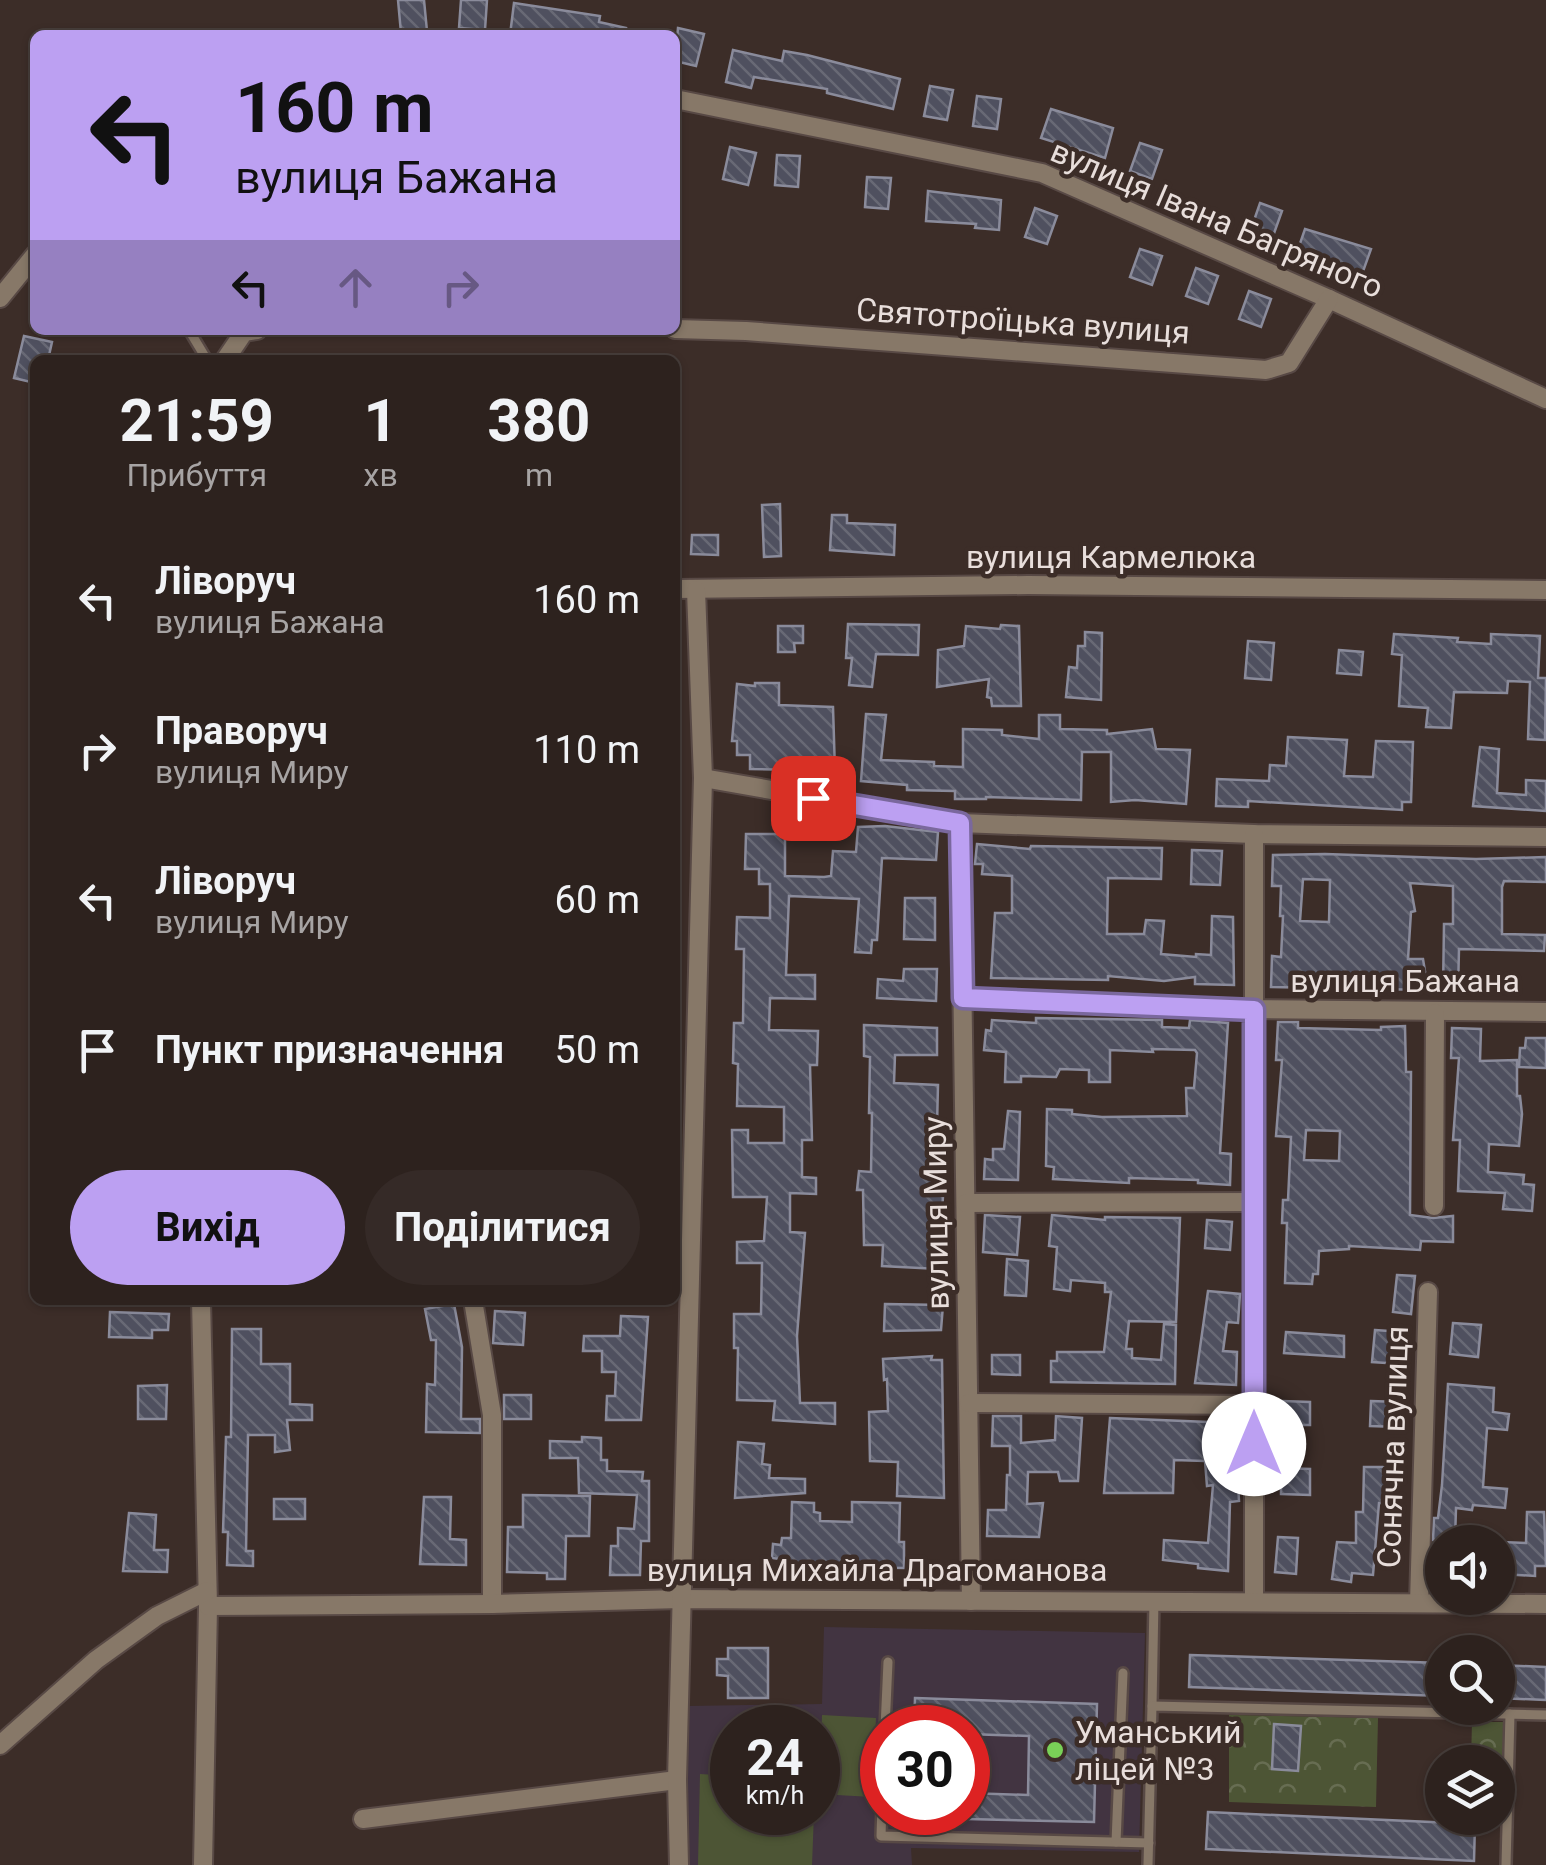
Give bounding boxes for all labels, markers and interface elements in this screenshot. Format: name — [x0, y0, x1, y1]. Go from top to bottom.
text: 160 m — [235, 67, 434, 149]
icon: left — [70, 70, 200, 200]
street label: вулиця Івана Багряного — [1045, 132, 1389, 306]
text: вулиця Бажана — [235, 151, 558, 204]
icon: left — [223, 260, 278, 315]
icon: ahead — [328, 260, 383, 315]
icon: right — [433, 260, 488, 315]
street label: Святотроїцька вулиця — [855, 290, 1191, 352]
text: 21:59 — [119, 385, 274, 456]
text: 1 — [363, 385, 398, 456]
text: 380 — [487, 385, 591, 456]
text: Прибуття — [126, 456, 267, 494]
text: хв — [364, 456, 398, 494]
text: m — [525, 456, 553, 494]
street label: вулиця Кармелюка — [966, 538, 1256, 576]
text: Ліворуч — [155, 559, 296, 603]
icon: left — [70, 573, 125, 628]
text: 160 m — [533, 578, 640, 622]
text: вулиця Бажана — [155, 603, 385, 641]
text: Праворуч — [155, 709, 328, 753]
icon: right — [70, 723, 125, 778]
text: 110 m — [533, 728, 640, 772]
text: вулиця Миру — [155, 753, 349, 791]
pin — [771, 756, 856, 841]
icon: arrive — [786, 771, 841, 826]
text: Ліворуч — [155, 859, 296, 903]
icon: left — [70, 873, 125, 928]
text: 60 m — [555, 878, 640, 922]
text: вулиця Миру — [155, 903, 349, 941]
street label: вулиця Бажана — [1290, 962, 1520, 1000]
icon: arrive — [70, 1023, 125, 1078]
text: Пункт призначення — [155, 1028, 504, 1072]
text: 50 m — [555, 1028, 640, 1072]
street label: вулиця Миру — [915, 1116, 957, 1310]
button: Вихід — [70, 1170, 345, 1285]
button: Поділитися — [365, 1170, 640, 1285]
street label: Сонячна вулиця — [1370, 1325, 1416, 1569]
position arrow — [1202, 1392, 1306, 1496]
map controls — [1425, 1525, 1515, 1835]
button: sound — [1425, 1525, 1515, 1615]
street label: вулиця Михайла Драгоманова — [647, 1551, 1107, 1589]
button: search — [1425, 1635, 1515, 1725]
speed limit sign: 30 — [860, 1705, 990, 1835]
place label: Уманський ліцей №3 — [1075, 1713, 1241, 1788]
text: 24 — [746, 1729, 804, 1787]
marker: Уманський ліцей №3 — [1044, 1739, 1066, 1761]
button: layers — [1425, 1745, 1515, 1835]
text: km/h — [746, 1781, 804, 1810]

